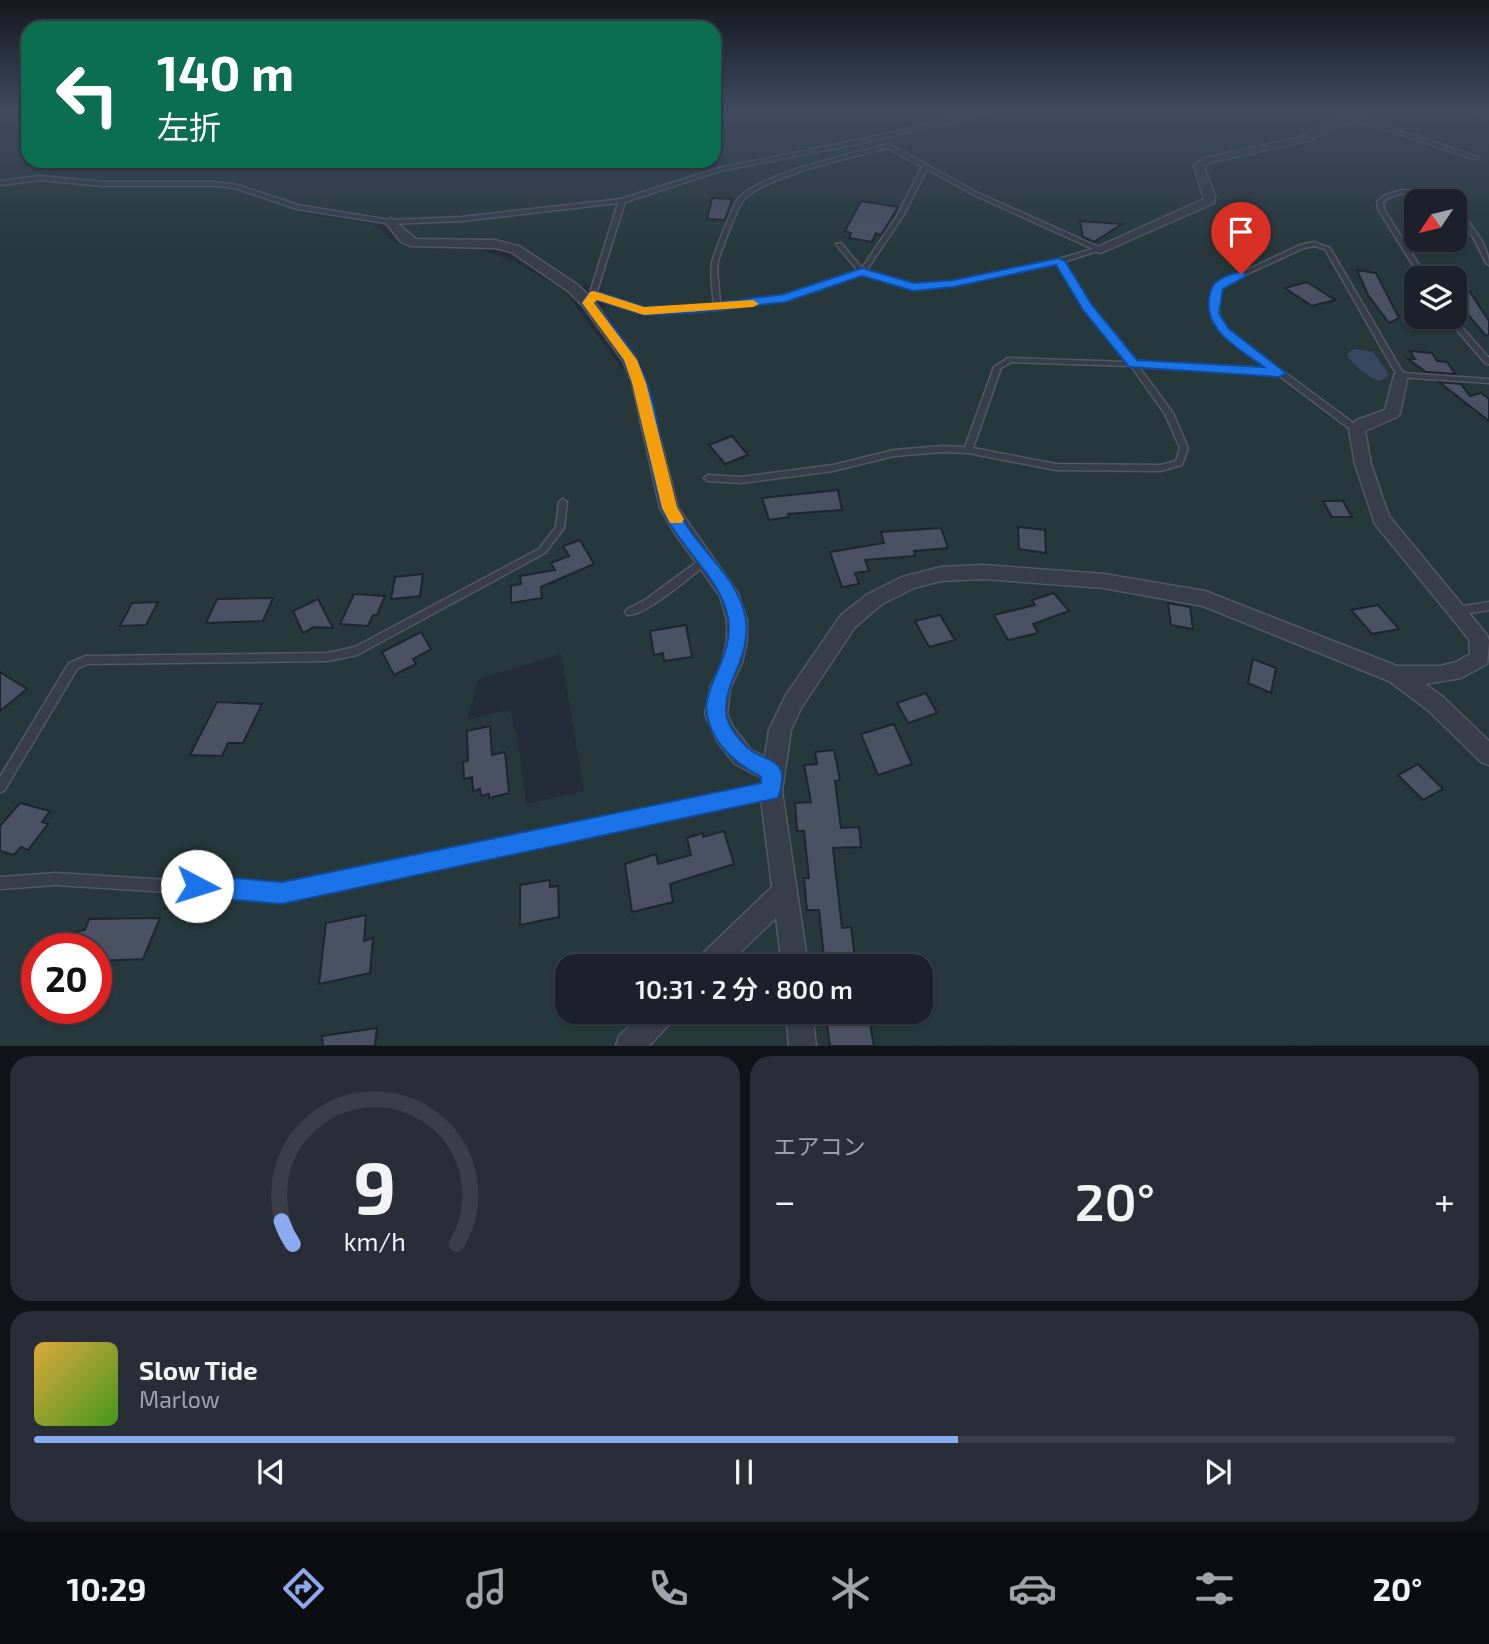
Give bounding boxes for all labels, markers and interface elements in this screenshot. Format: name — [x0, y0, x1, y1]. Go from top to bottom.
text: 140 m — [157, 42, 294, 101]
icon: left — [42, 49, 133, 140]
text: 左折 — [157, 107, 221, 145]
north arrow — [1404, 189, 1466, 252]
map controls — [1404, 189, 1467, 329]
pin — [1211, 202, 1271, 274]
icon: arrive — [1222, 213, 1260, 251]
button: layers — [1404, 266, 1467, 329]
position arrow — [160, 849, 234, 923]
speed limit sign: 20 — [21, 933, 112, 1024]
text: 10:31 · 2 分 · 800 m — [635, 973, 853, 1004]
text: エアコン — [774, 1132, 866, 1160]
text: 9 — [353, 1142, 396, 1230]
text: 20° — [1075, 1169, 1155, 1231]
text: − — [774, 1177, 796, 1223]
text: + — [1434, 1177, 1455, 1223]
text: km/h — [344, 1226, 406, 1256]
text: Slow Tide — [139, 1354, 258, 1385]
text: Marlow — [139, 1385, 220, 1413]
icon: previous — [252, 1453, 290, 1491]
icon: pause — [725, 1453, 763, 1491]
icon: next — [1199, 1453, 1237, 1491]
icon: directions — [279, 1564, 328, 1613]
icon: music — [462, 1564, 511, 1613]
icon: phone — [644, 1564, 693, 1613]
icon: climate — [826, 1564, 875, 1613]
icon: car — [1008, 1564, 1057, 1613]
icon: filters — [1190, 1564, 1239, 1613]
text: 10:29 — [67, 1569, 146, 1607]
text: 20° — [1373, 1569, 1422, 1607]

